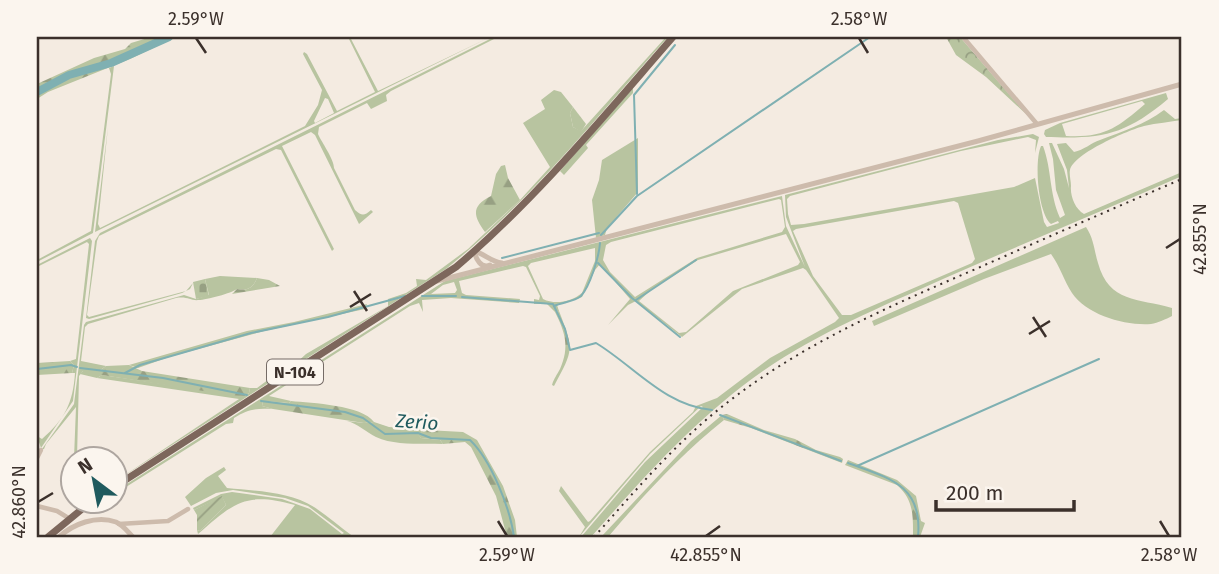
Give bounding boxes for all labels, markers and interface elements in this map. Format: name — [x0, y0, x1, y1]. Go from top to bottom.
text: 2.59°W — [168, 8, 224, 30]
text: 2.58°W — [831, 8, 887, 30]
text: 42.855°N — [1189, 203, 1211, 275]
road number: N-104 — [267, 360, 323, 384]
water label: Zerio — [394, 409, 439, 435]
north arrow — [60, 444, 130, 514]
text: N — [74, 453, 97, 479]
text: 42.860°N — [8, 465, 30, 539]
scale bar — [936, 469, 1074, 513]
text: 200 m — [946, 480, 1003, 506]
text: 2.59°W — [479, 544, 535, 566]
text: 42.855°N — [670, 544, 742, 566]
text: 2.58°W — [1141, 544, 1197, 566]

